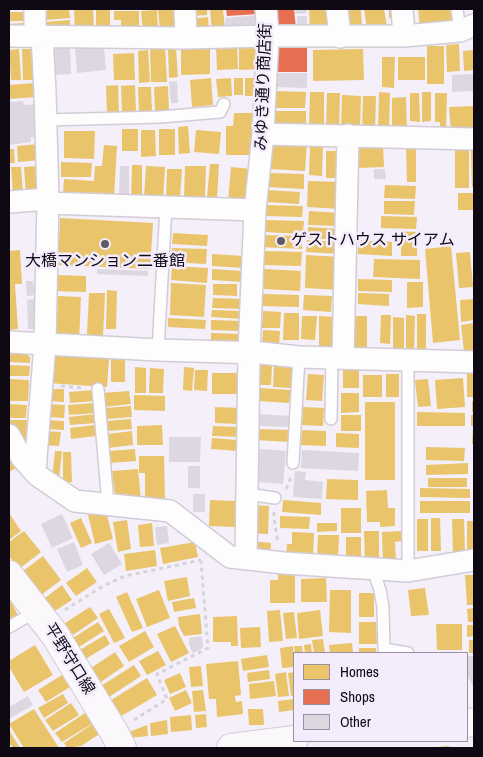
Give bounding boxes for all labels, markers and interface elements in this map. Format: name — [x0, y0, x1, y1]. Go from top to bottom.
street label: みゆき通り商店街 — [252, 23, 276, 151]
place label: ゲストハウス サイアム — [291, 231, 455, 251]
marker: ゲストハウス サイアム — [275, 235, 287, 247]
marker: 大橋マンション二番館 — [99, 238, 111, 250]
place label: 大橋マンション二番館 — [25, 252, 185, 272]
street label: 平野守口線 — [40, 620, 98, 698]
legend — [293, 652, 468, 742]
text: Homes — [340, 661, 379, 682]
text: Shops — [340, 686, 375, 707]
text: Other — [340, 711, 371, 732]

